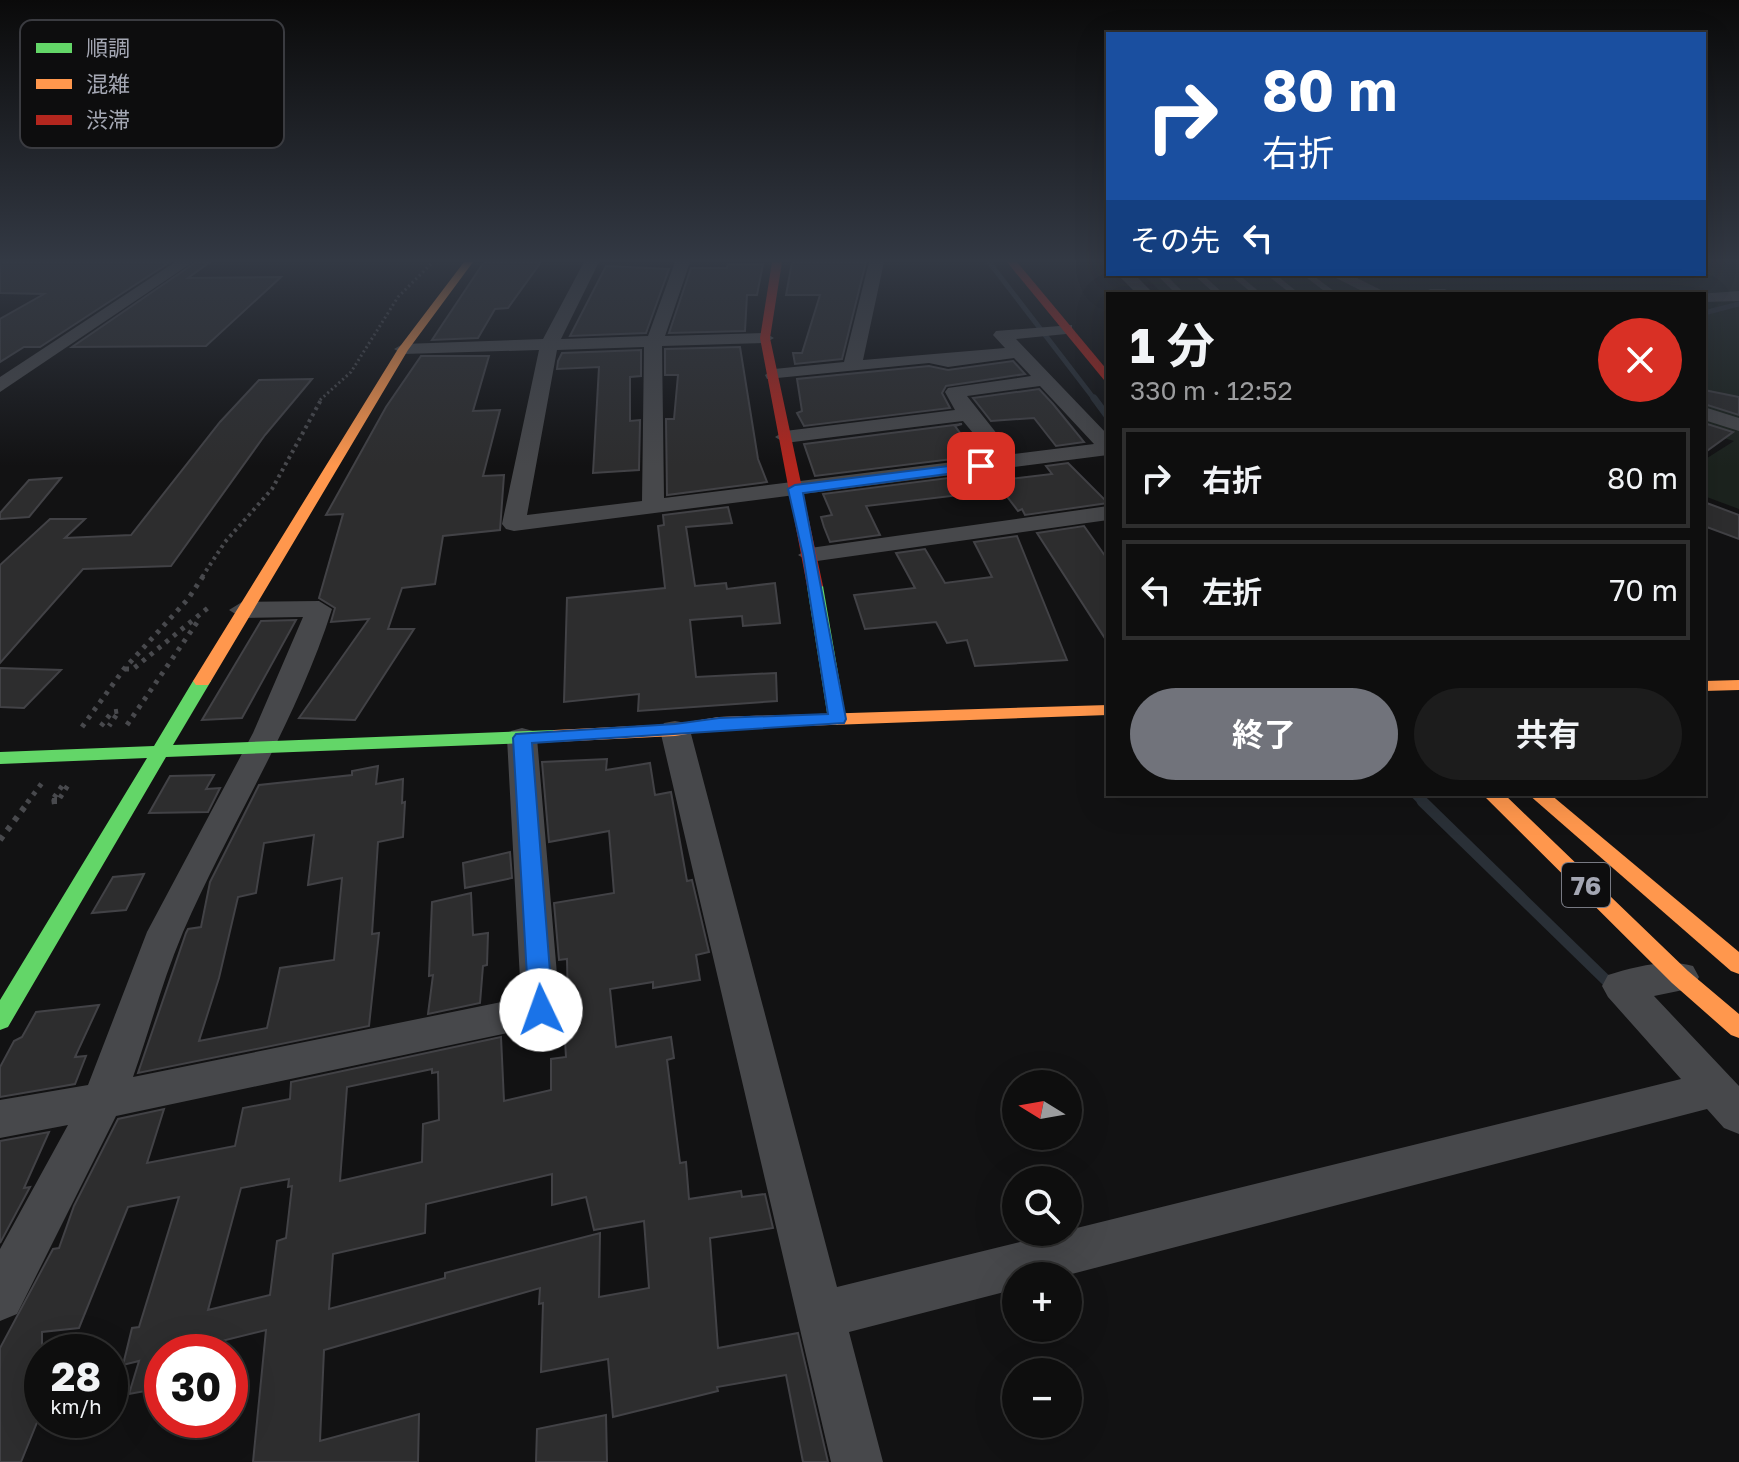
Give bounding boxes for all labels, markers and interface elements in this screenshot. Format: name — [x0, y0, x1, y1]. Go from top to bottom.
legend — [20, 20, 284, 148]
text: 順調 — [86, 34, 130, 61]
text: 80 m — [1262, 56, 1397, 123]
icon: right — [1130, 64, 1234, 168]
text: 混雑 — [86, 70, 130, 97]
text: 渋滞 — [86, 106, 130, 133]
text: 右折 — [1262, 131, 1334, 174]
icon: left — [1236, 216, 1280, 260]
text: その先 — [1130, 222, 1220, 258]
text: 1 分 — [1130, 316, 1215, 374]
button: close — [1598, 318, 1682, 402]
text: 330 m · 12:52 — [1130, 375, 1293, 406]
pin — [947, 432, 1015, 500]
icon: arrive — [959, 444, 1003, 488]
icon: right — [1134, 456, 1178, 500]
text: 80 m — [1607, 460, 1678, 496]
text: 右折 — [1202, 462, 1262, 498]
icon: left — [1134, 568, 1178, 612]
text: 70 m — [1609, 572, 1678, 608]
text: 左折 — [1202, 574, 1262, 610]
button: 終了 — [1130, 688, 1398, 780]
button: 共有 — [1414, 688, 1682, 780]
road number: 76 — [1562, 863, 1610, 907]
position arrow — [499, 968, 583, 1052]
north arrow — [1002, 1070, 1082, 1150]
map controls — [1002, 1070, 1082, 1438]
button: search — [1002, 1166, 1082, 1246]
button: + — [1002, 1262, 1082, 1342]
speed limit sign: 30 — [144, 1334, 248, 1438]
text: 28 — [51, 1352, 101, 1400]
button: − — [1002, 1358, 1082, 1438]
text: km/h — [51, 1394, 101, 1418]

